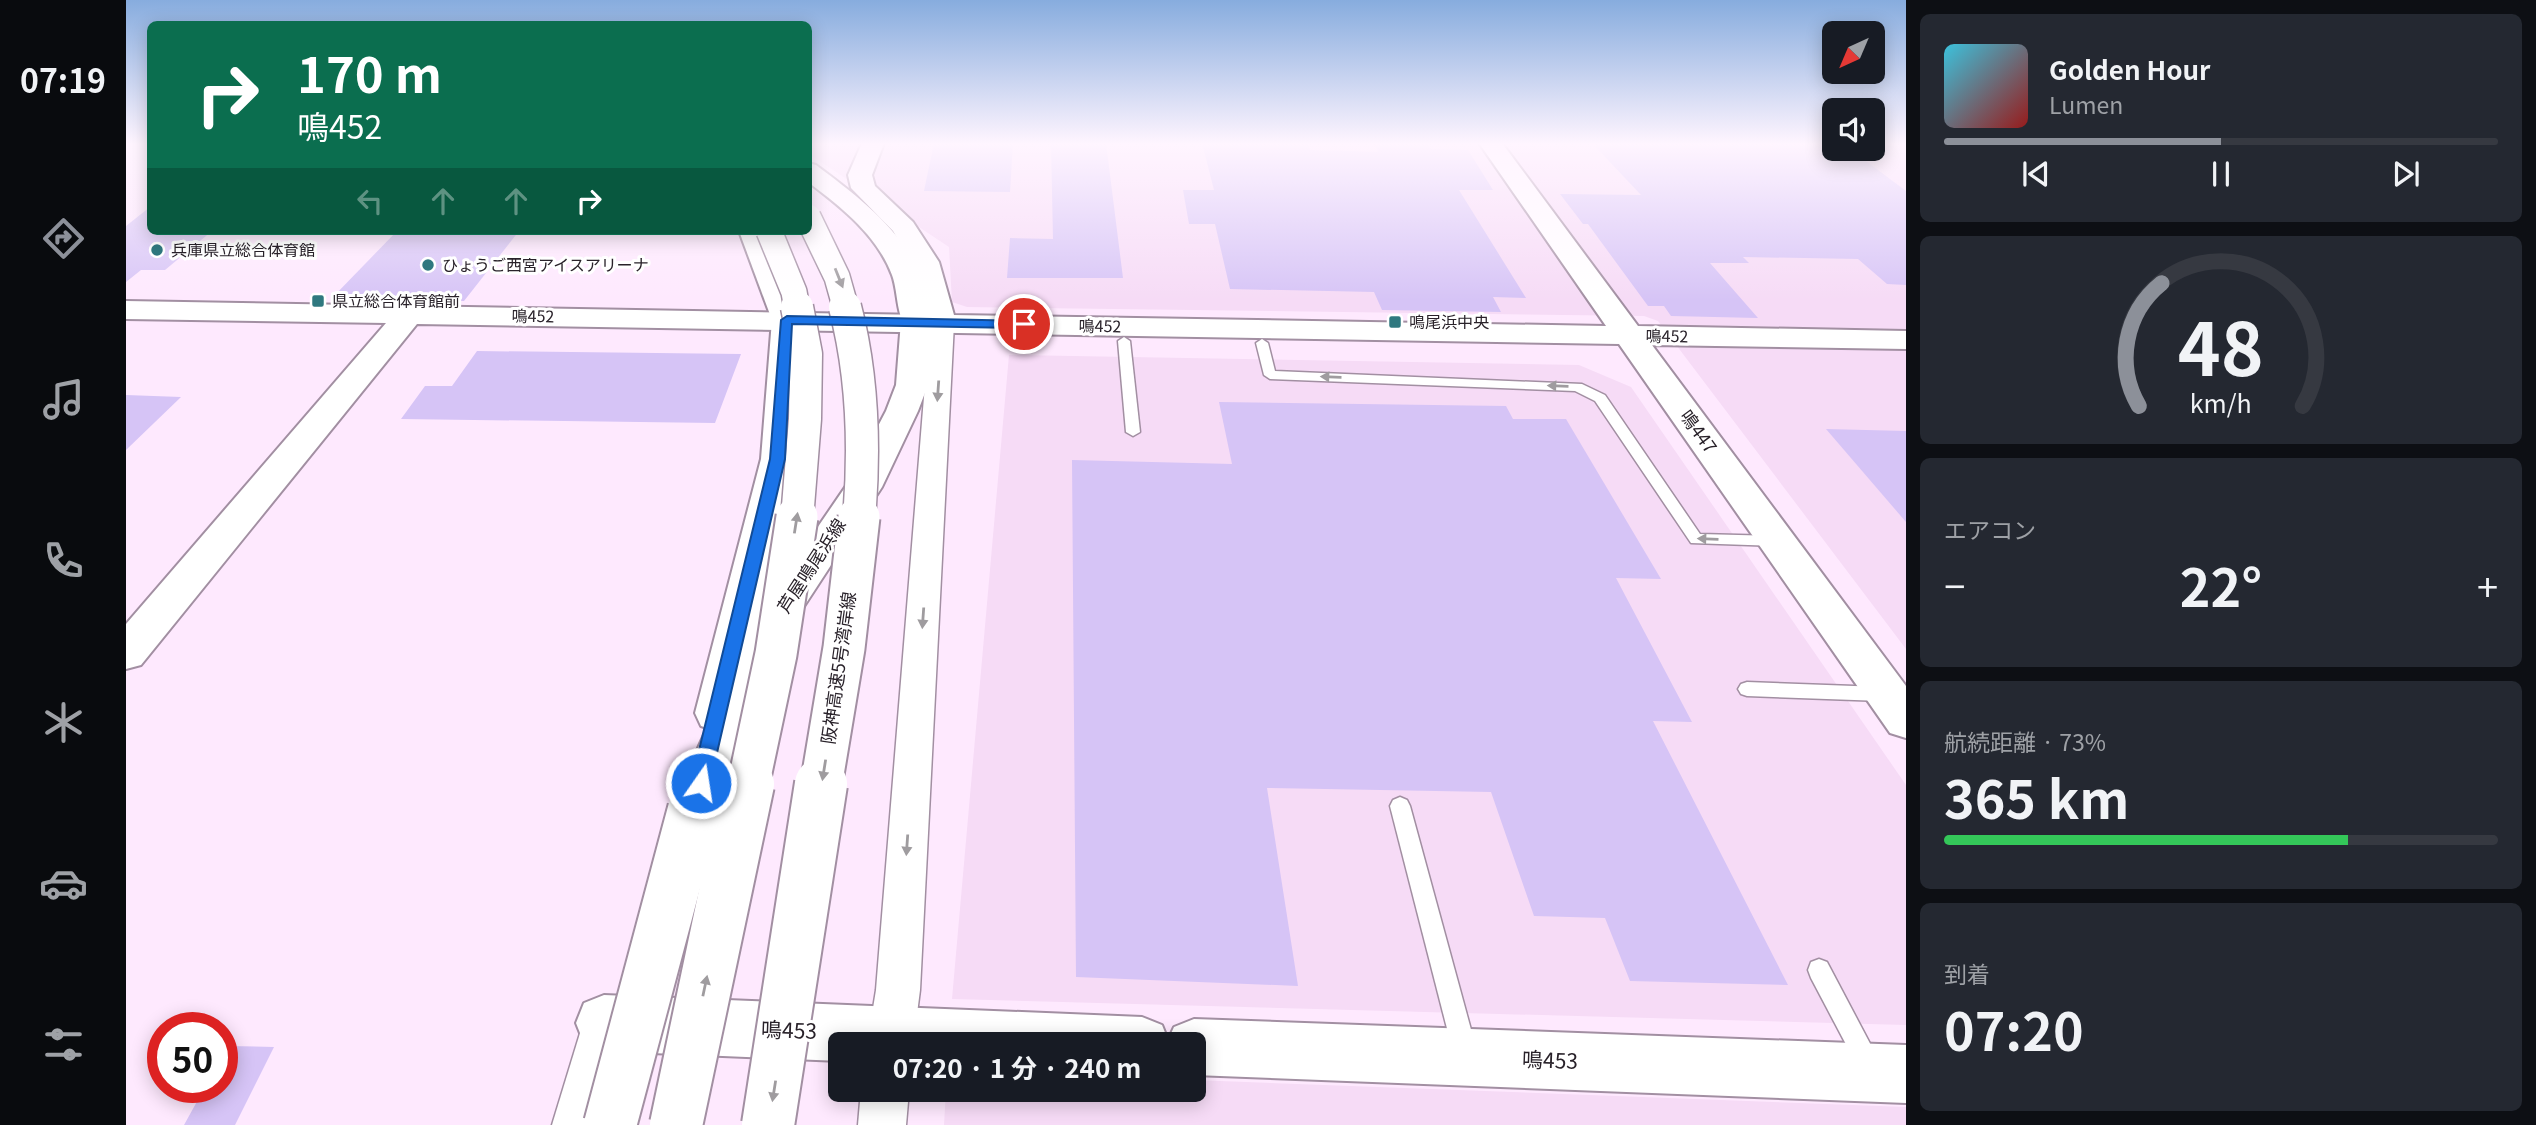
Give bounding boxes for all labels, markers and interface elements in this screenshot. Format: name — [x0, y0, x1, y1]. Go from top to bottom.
north arrow — [1822, 21, 1885, 84]
map controls — [1822, 21, 1885, 161]
text: 170 m — [297, 36, 442, 107]
icon: right — [182, 49, 273, 140]
text: Golden Hour — [2049, 50, 2210, 87]
text: 07:19 — [20, 56, 106, 102]
text: Lumen — [2049, 87, 2123, 121]
button: sound — [1822, 98, 1885, 161]
text: 鳴452 — [297, 102, 382, 148]
icon: previous — [2017, 155, 2055, 193]
icon: pause — [2202, 155, 2240, 193]
icon: next — [2387, 155, 2425, 193]
icon: left — [351, 182, 389, 220]
icon: ahead — [424, 182, 462, 220]
icon: ahead — [497, 182, 535, 220]
icon: right — [570, 182, 608, 220]
icon: directions — [39, 214, 88, 263]
place label: 兵庫県立総合体育館 — [171, 237, 315, 261]
marker: 兵庫県立総合体育館 — [149, 242, 165, 258]
place label: ひょうご西宮アイスアリーナ — [442, 252, 649, 276]
marker: ひょうご西宮アイスアリーナ — [420, 257, 436, 273]
one-way arrow — [833, 268, 844, 289]
place label: 県立総合体育館前 — [332, 288, 460, 312]
marker: 県立総合体育館前 — [310, 293, 326, 309]
text: 48 — [2178, 293, 2264, 398]
pin — [994, 294, 1054, 354]
street label: 鳴452 — [511, 303, 555, 327]
icon: arrive — [1005, 305, 1043, 343]
place label: 鳴尾浜中央 — [1409, 309, 1489, 333]
street label: 鳴452 — [1078, 313, 1122, 337]
marker: 鳴尾浜中央 — [1387, 314, 1403, 330]
street label: 鳴452 — [1645, 323, 1689, 347]
one-way arrow — [1320, 371, 1342, 382]
icon: music — [39, 375, 88, 424]
one-way arrow — [932, 380, 943, 402]
one-way arrow — [1547, 381, 1569, 392]
text: km/h — [2190, 384, 2252, 420]
street label: 鳴447 — [1675, 404, 1724, 458]
one-way arrow — [791, 512, 802, 534]
text: エアコン — [1944, 512, 2036, 546]
street label: 芦屋鳴尾浜線 — [770, 513, 851, 617]
one-way arrow — [1697, 533, 1719, 545]
icon: phone — [39, 536, 88, 585]
text: 22° — [2180, 547, 2262, 622]
text: − — [1944, 557, 1965, 612]
text: + — [2477, 557, 2498, 612]
street label: 阪神高速5号湾岸線 — [813, 590, 861, 746]
one-way arrow — [917, 607, 928, 629]
icon: climate — [39, 698, 88, 747]
text: 航続距離 · 73% — [1944, 724, 2106, 758]
position arrow — [664, 746, 738, 820]
one-way arrow — [818, 759, 829, 781]
text: 365 km — [1944, 759, 2129, 834]
one-way arrow — [902, 834, 913, 856]
icon: car — [39, 859, 88, 908]
text: 到着 — [1944, 956, 1990, 990]
one-way arrow — [700, 975, 711, 997]
text: 07:20 — [1944, 991, 2084, 1066]
speed limit sign: 50 — [147, 1012, 238, 1103]
street label: 鳴453 — [761, 1013, 818, 1045]
icon: filters — [39, 1020, 88, 1069]
street label: 鳴453 — [1522, 1043, 1579, 1075]
text: 07:20 · 1 分 · 240 m — [893, 1048, 1141, 1085]
one-way arrow — [768, 1081, 779, 1103]

